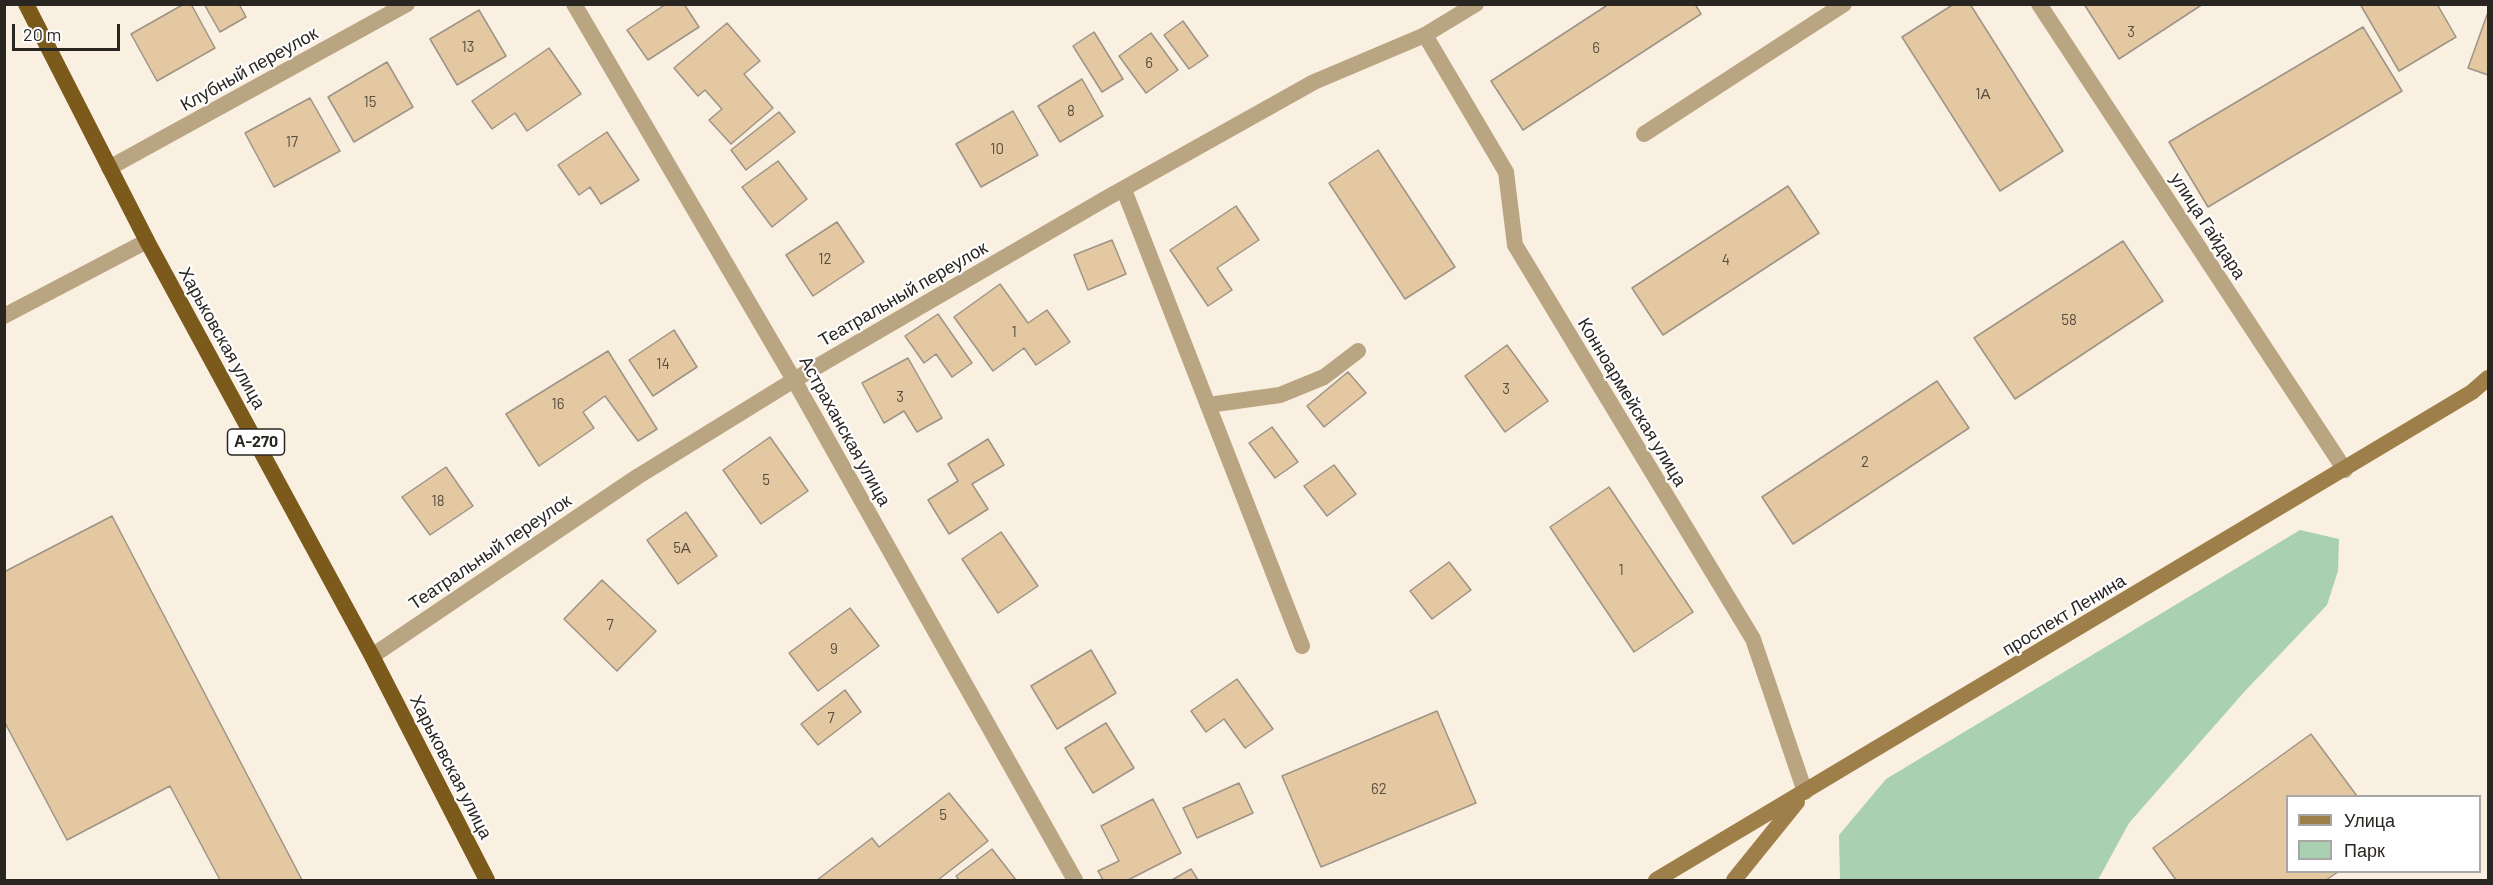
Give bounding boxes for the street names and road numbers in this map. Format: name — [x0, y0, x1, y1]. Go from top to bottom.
street label: Клубный переулок — [177, 22, 321, 116]
street label: улица Гайдара — [2166, 169, 2250, 283]
street label: Театральный переулок — [815, 237, 991, 351]
street label: Харьковская улица — [174, 263, 270, 413]
street label: Конноармейская улица — [1573, 314, 1691, 490]
street label: Астраханская улица — [795, 352, 895, 510]
road number: А-270 — [228, 429, 284, 455]
street label: Театральный переулок — [405, 490, 575, 614]
street label: проспект Ленина — [1998, 570, 2130, 660]
street label: Харьковская улица — [405, 691, 497, 843]

